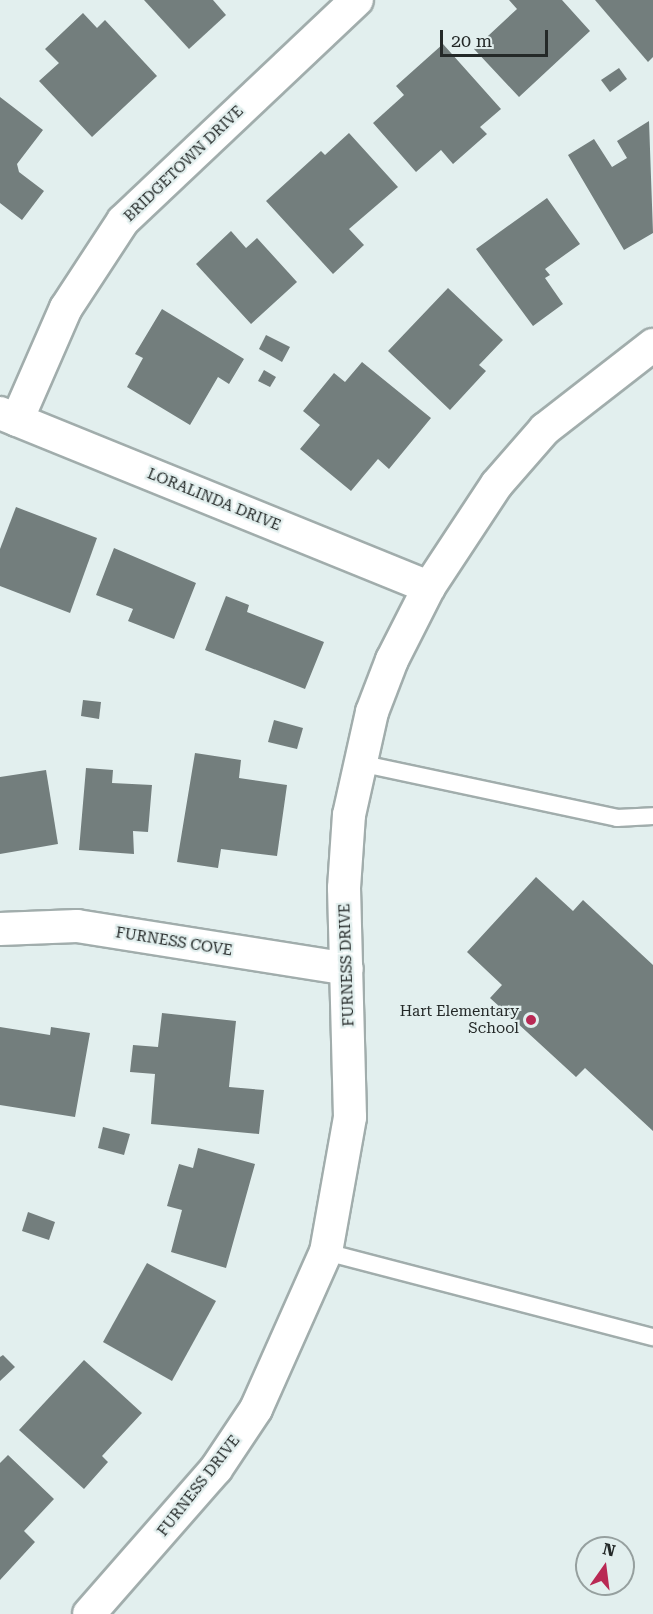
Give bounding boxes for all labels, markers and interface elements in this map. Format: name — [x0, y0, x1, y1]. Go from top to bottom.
scale bar — [443, 18, 551, 56]
text: 20 m — [451, 30, 492, 51]
street label: BRIDGETOWN DRIVE — [121, 102, 247, 226]
street label: LORALINDA DRIVE — [145, 465, 283, 535]
street label: FURNESS DRIVE — [336, 903, 358, 1027]
street label: FURNESS COVE — [114, 924, 234, 960]
place label: Hart Elementary School — [400, 1002, 519, 1037]
marker: Hart Elementary School — [524, 1013, 538, 1027]
street label: FURNESS DRIVE — [154, 1432, 244, 1540]
north arrow — [575, 1536, 635, 1596]
text: N — [601, 1539, 617, 1561]

